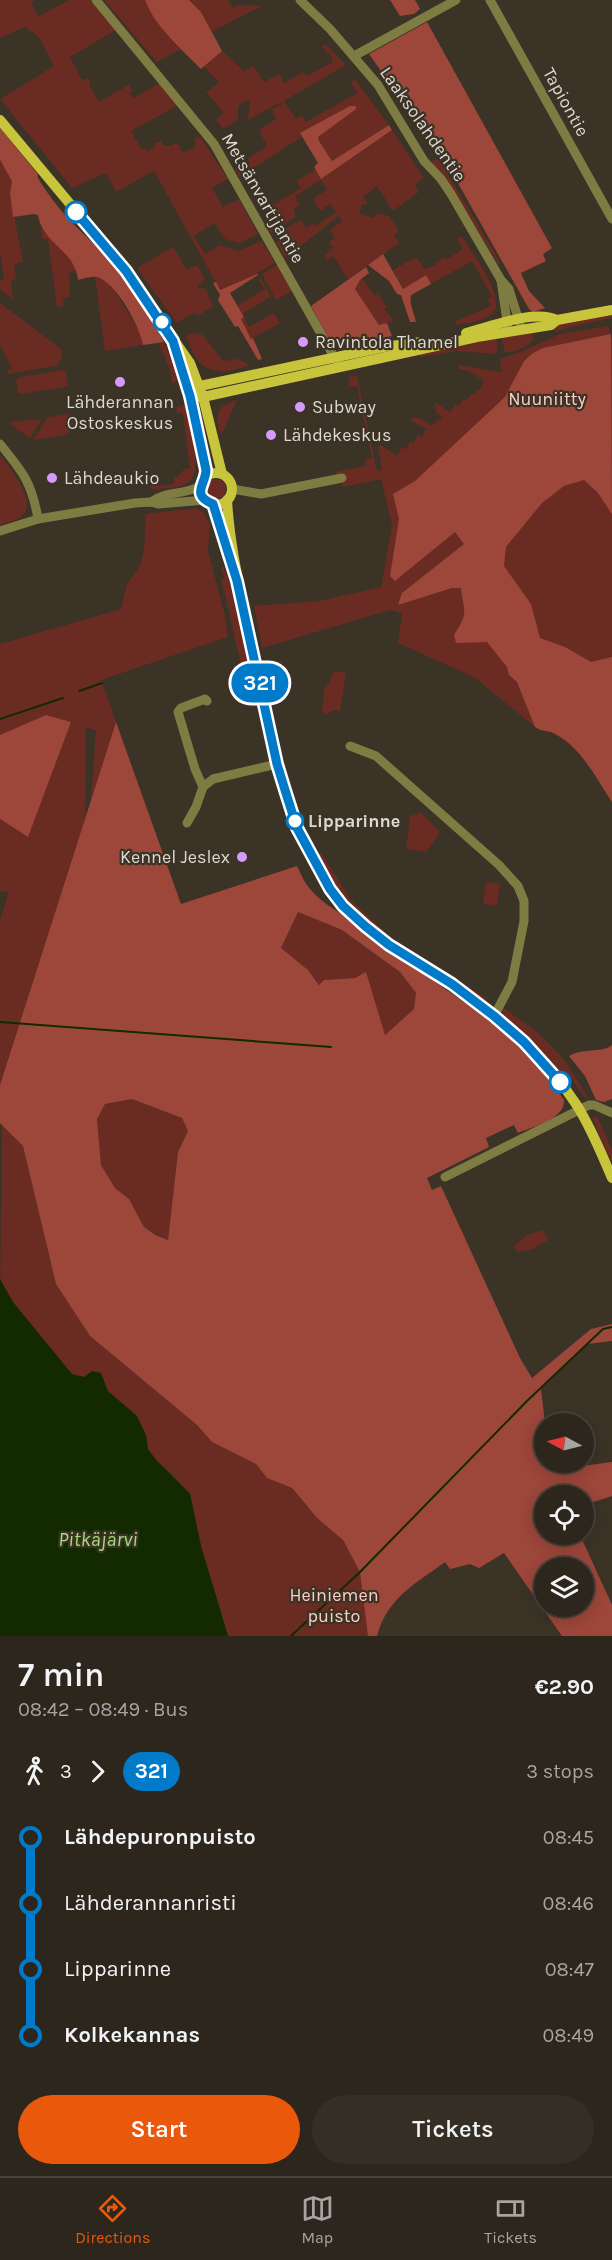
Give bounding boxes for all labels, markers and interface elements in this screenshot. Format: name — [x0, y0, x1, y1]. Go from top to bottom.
street label: Laaksolahdentie — [375, 62, 471, 186]
street label: Tapiontie — [538, 64, 594, 140]
street label: Metsänvartijantie — [217, 129, 309, 267]
unlabelled marker — [65, 201, 87, 223]
unlabelled marker — [153, 313, 171, 331]
place label: Ravintola Thamel — [315, 331, 458, 353]
marker: Ravintola Thamel — [296, 335, 310, 349]
marker: Lähderannan Ostoskeskus — [113, 375, 127, 389]
park label: Nuuniitty — [508, 388, 586, 410]
place label: Lähderannan Ostoskeskus — [66, 391, 174, 434]
place label: Subway — [312, 396, 376, 418]
marker: Subway — [293, 400, 307, 414]
place label: Lähdekeskus — [283, 424, 391, 446]
marker: Lähdekeskus — [264, 428, 278, 442]
place label: Lähdeaukio — [64, 467, 159, 489]
marker: Lähdeaukio — [45, 471, 59, 485]
line badge: 321 — [226, 664, 294, 702]
text: 321 — [243, 671, 277, 695]
place label: Lipparinne — [308, 810, 400, 832]
marker: Lipparinne — [286, 812, 304, 830]
place label: Kennel Jeslex — [120, 846, 230, 868]
marker: Kennel Jeslex — [235, 850, 249, 864]
unlabelled marker — [549, 1071, 571, 1093]
north arrow — [534, 1413, 594, 1473]
map controls — [534, 1413, 594, 1617]
button: locate — [534, 1485, 594, 1545]
water label: Pitkäjärvi — [58, 1528, 138, 1551]
button: layers — [534, 1557, 594, 1617]
park label: Heiniemen puisto — [289, 1584, 379, 1627]
text: 7 min — [18, 1656, 105, 1694]
text: €2.90 — [535, 1674, 594, 1700]
text: 08:42 – 08:49 · Bus — [18, 1698, 188, 1721]
icon: walk — [18, 1755, 51, 1788]
icon: forward — [81, 1755, 114, 1788]
text: 321 — [135, 1759, 168, 1783]
text: 3 — [60, 1760, 72, 1783]
text: 3 stops — [526, 1760, 594, 1783]
text: Lähdepuronpuisto — [64, 1824, 256, 1850]
text: 08:45 — [543, 1826, 594, 1849]
text: Lähderannanristi — [64, 1890, 237, 1916]
text: 08:46 — [543, 1892, 594, 1915]
text: Lipparinne — [64, 1956, 171, 1982]
text: 08:47 — [545, 1958, 594, 1981]
text: Kolkekannas — [64, 2022, 200, 2048]
text: 08:49 — [542, 2024, 594, 2047]
button: Start — [18, 2095, 300, 2164]
button: Tickets — [312, 2095, 594, 2164]
tab: Directions — [75, 2192, 150, 2247]
tab: Map — [301, 2192, 334, 2247]
tab: Tickets — [484, 2192, 537, 2247]

